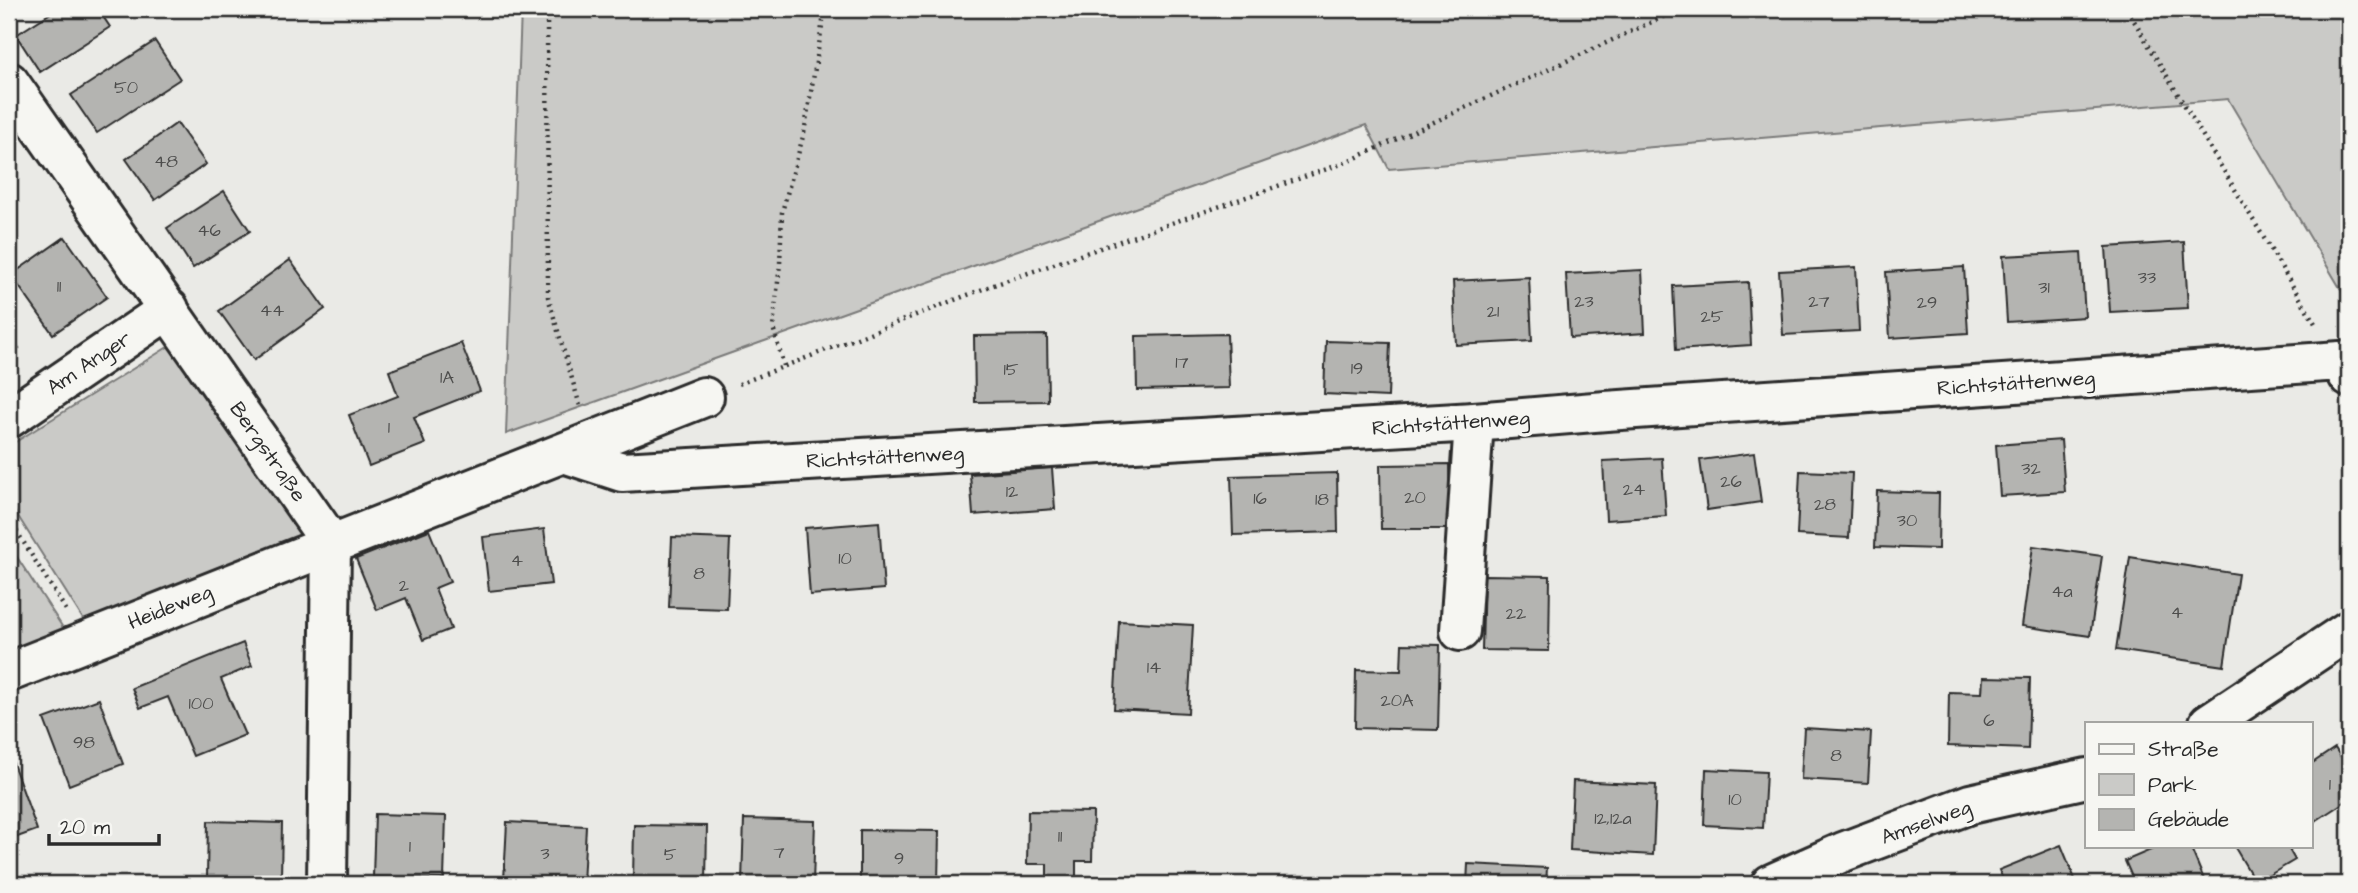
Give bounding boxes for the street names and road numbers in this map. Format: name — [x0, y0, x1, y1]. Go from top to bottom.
street label: Am Anger — [41, 324, 138, 404]
street label: Richtstättenweg — [1936, 363, 2096, 405]
street label: Bergstraße — [221, 396, 313, 509]
street label: Richtstättenweg — [1371, 403, 1531, 445]
street label: Richtstättenweg — [805, 438, 965, 478]
street label: Heideweg — [124, 577, 217, 639]
street label: Amselweg — [1877, 792, 1976, 854]

